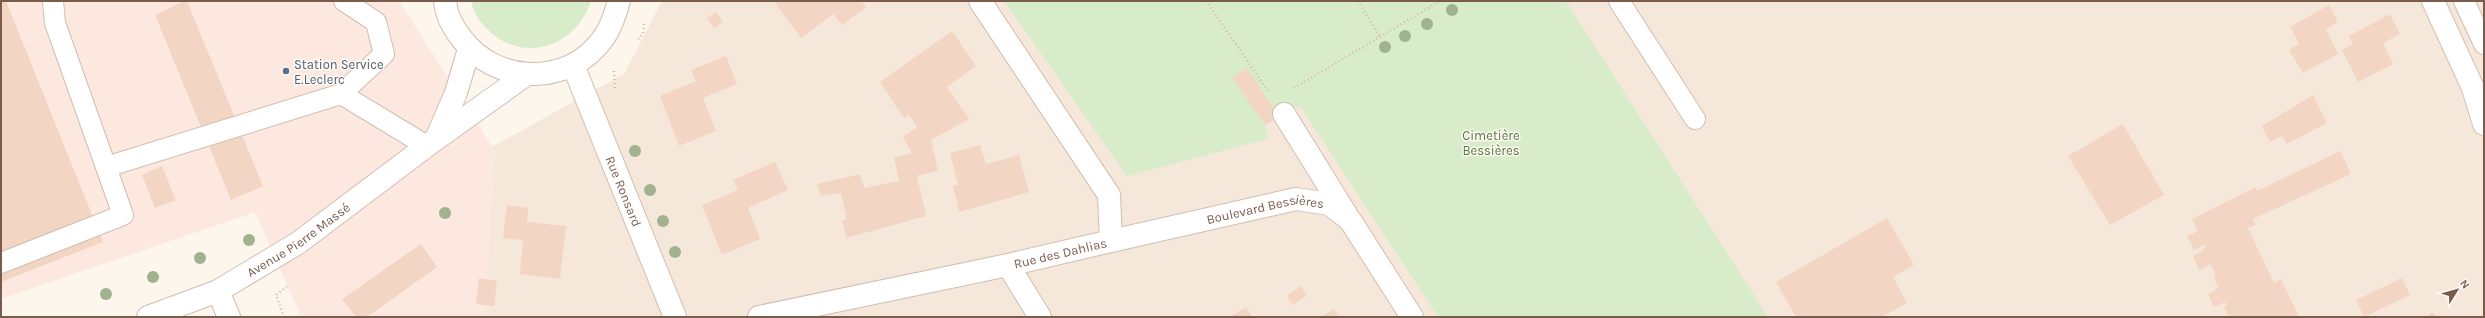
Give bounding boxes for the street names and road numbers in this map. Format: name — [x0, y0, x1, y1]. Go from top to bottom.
street label: Rue Ronsard — [603, 154, 645, 229]
street label: Boulevard Bessières — [1205, 192, 1325, 227]
street label: Avenue Pierre Massé — [244, 199, 353, 280]
street label: Rue des Dahlias — [1012, 235, 1109, 271]

